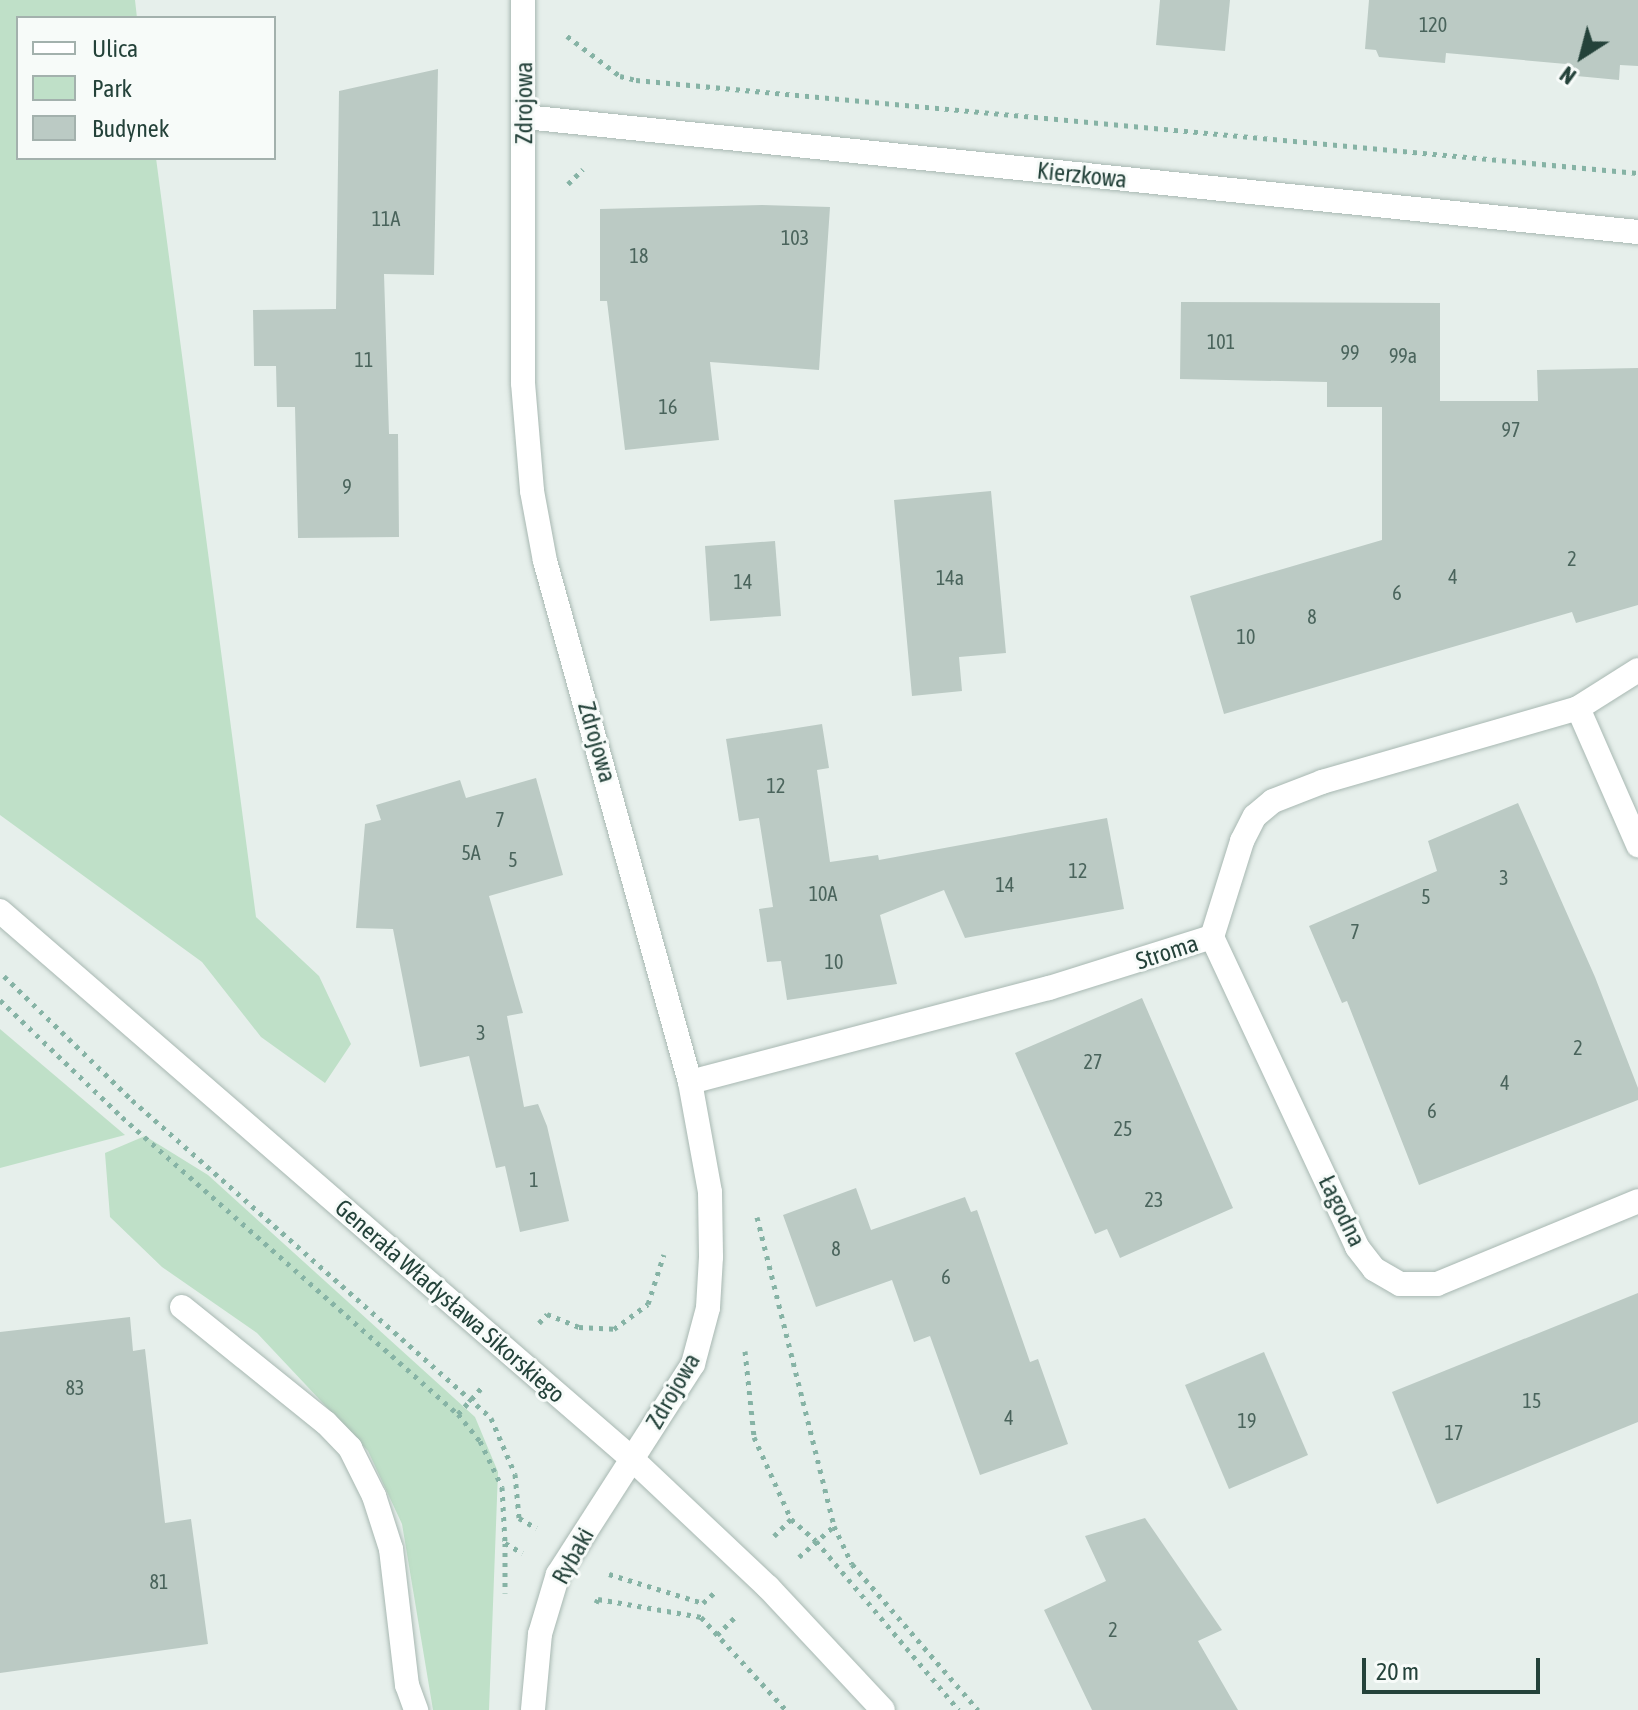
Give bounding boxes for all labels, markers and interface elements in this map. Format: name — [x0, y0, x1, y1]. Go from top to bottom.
house number: 120 — [1419, 12, 1447, 36]
legend — [16, 16, 276, 160]
north arrow — [1542, 16, 1622, 96]
text: Ulica — [92, 35, 138, 62]
text: N — [1555, 61, 1581, 90]
street label: Zdrojowa — [510, 62, 538, 144]
text: Park — [92, 75, 132, 102]
text: Budynek — [92, 115, 169, 142]
street label: Kierzkowa — [1036, 156, 1128, 194]
house number: 11A — [372, 206, 400, 230]
house number: 103 — [781, 225, 809, 249]
house number: 18 — [630, 243, 648, 267]
house number: 101 — [1207, 329, 1235, 353]
house number: 99 — [1341, 340, 1359, 364]
house number: 99a — [1389, 343, 1417, 367]
house number: 11 — [355, 347, 373, 371]
house number: 16 — [659, 394, 677, 418]
house number: 97 — [1502, 417, 1520, 441]
house number: 9 — [342, 474, 352, 498]
house number: 2 — [1567, 546, 1577, 570]
house number: 4 — [1448, 564, 1458, 588]
house number: 14a — [936, 565, 964, 589]
house number: 14 — [734, 569, 752, 593]
house number: 6 — [1392, 580, 1402, 604]
house number: 8 — [1307, 604, 1317, 628]
house number: 10 — [1237, 624, 1255, 648]
street label: Zdrojowa — [572, 698, 622, 786]
house number: 12 — [767, 773, 785, 797]
house number: 7 — [495, 807, 505, 831]
house number: 5A — [461, 840, 481, 864]
house number: 5 — [508, 847, 518, 871]
house number: 12 — [1069, 858, 1087, 882]
house number: 3 — [1499, 865, 1509, 889]
house number: 14 — [996, 872, 1014, 896]
house number: 10A — [809, 881, 837, 905]
house number: 5 — [1421, 884, 1431, 908]
house number: 7 — [1350, 919, 1360, 943]
street label: Stroma — [1132, 928, 1202, 976]
house number: 10 — [825, 949, 843, 973]
house number: 3 — [476, 1020, 486, 1044]
house number: 2 — [1573, 1035, 1583, 1059]
house number: 27 — [1084, 1049, 1102, 1073]
house number: 4 — [1500, 1070, 1510, 1094]
house number: 6 — [1427, 1098, 1437, 1122]
house number: 25 — [1114, 1116, 1132, 1140]
house number: 1 — [529, 1167, 539, 1191]
street label: Łagodna — [1312, 1171, 1372, 1251]
house number: 23 — [1145, 1187, 1163, 1211]
street label: Generała Władysława Sikorskiego — [329, 1193, 571, 1409]
house number: 8 — [831, 1236, 841, 1260]
house number: 6 — [941, 1264, 951, 1288]
street label: Zdrojowa — [640, 1348, 706, 1434]
house number: 83 — [66, 1375, 84, 1399]
house number: 15 — [1523, 1388, 1541, 1412]
house number: 4 — [1004, 1405, 1014, 1429]
house number: 19 — [1238, 1408, 1256, 1432]
house number: 17 — [1445, 1420, 1463, 1444]
street label: Rybaki — [546, 1523, 600, 1589]
house number: 81 — [150, 1569, 168, 1593]
house number: 2 — [1108, 1617, 1118, 1641]
scale bar — [1366, 1642, 1544, 1692]
text: 20 m — [1376, 1658, 1419, 1685]

